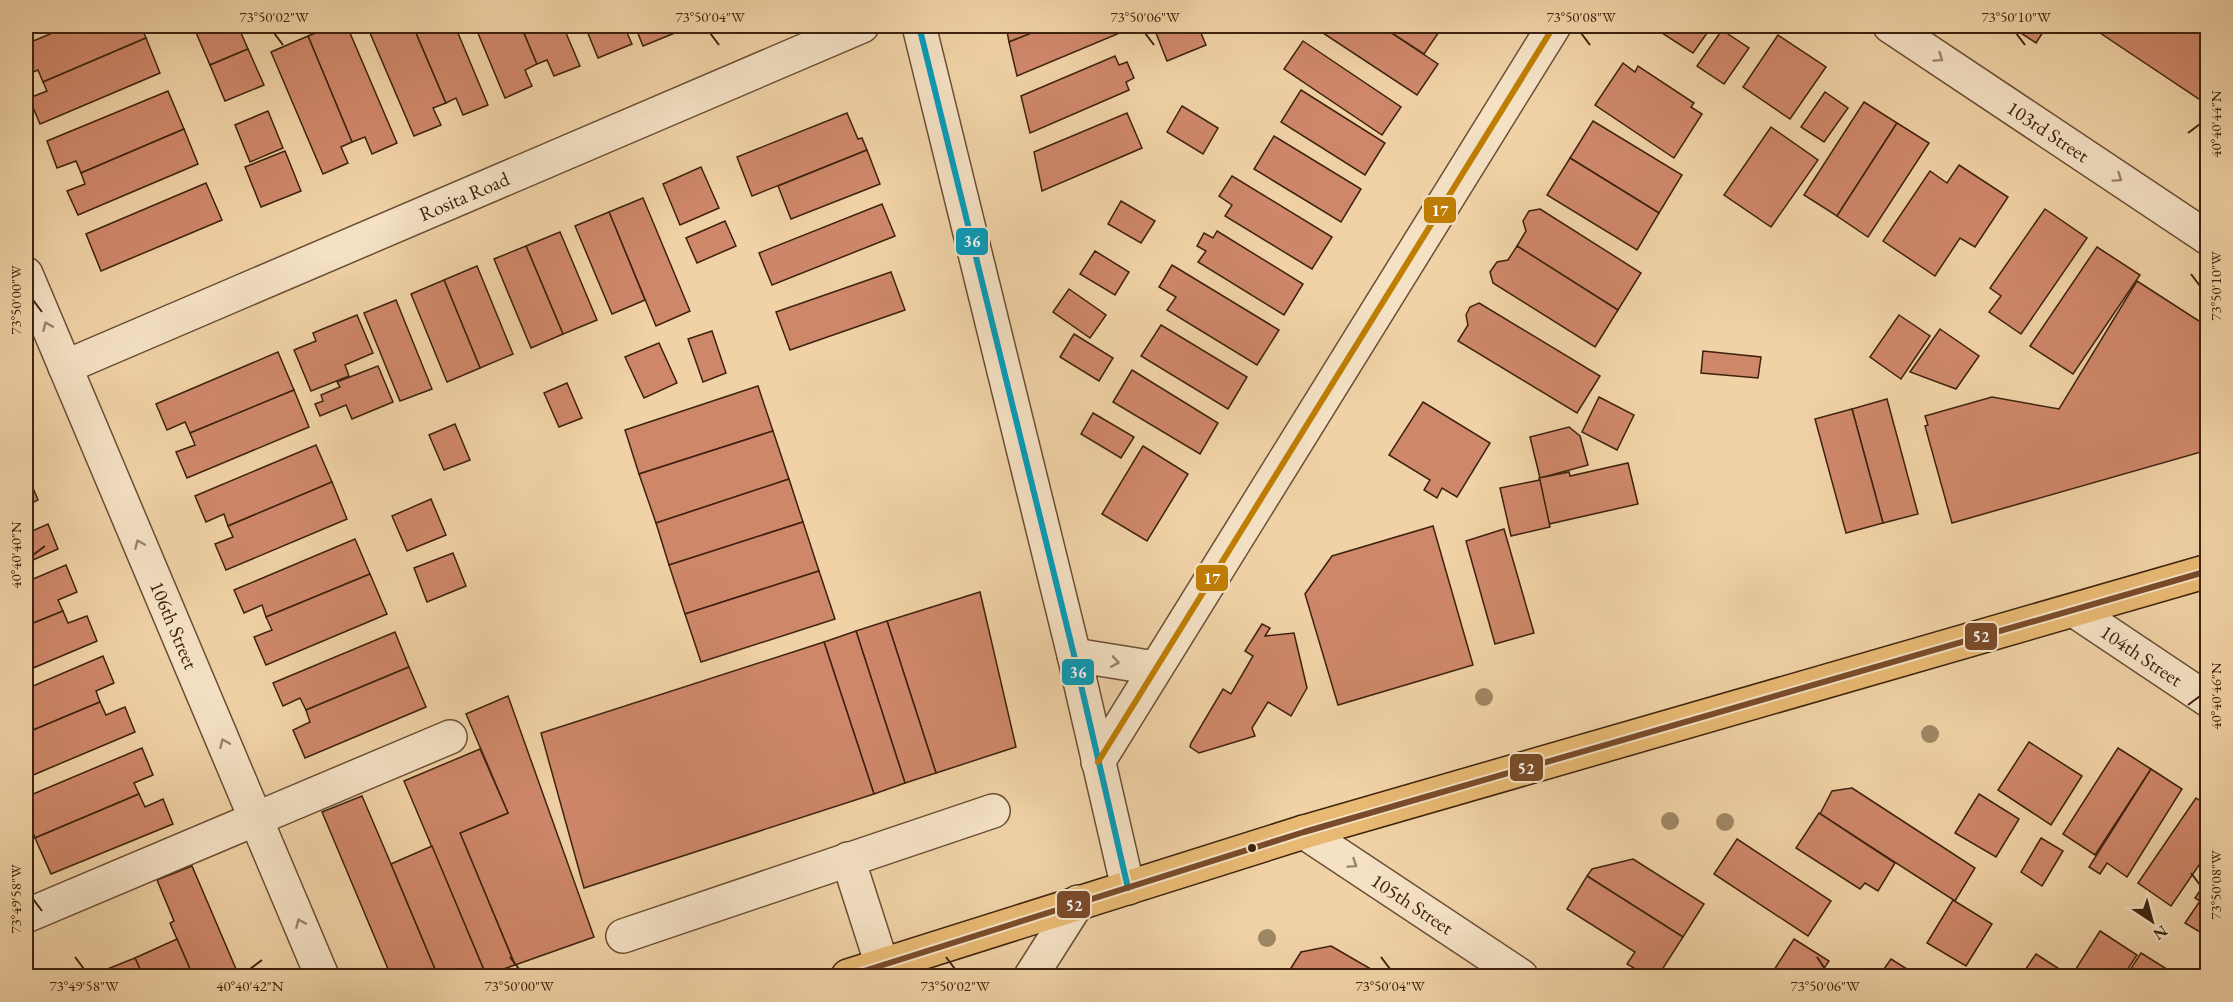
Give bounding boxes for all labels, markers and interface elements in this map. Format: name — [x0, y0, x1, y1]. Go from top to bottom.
text: 73°50'02"W — [239, 7, 309, 26]
text: 73°50'04"W — [675, 7, 745, 26]
text: 73°50'06"W — [1110, 7, 1180, 26]
text: 73°50'08"W — [1546, 7, 1616, 26]
text: 73°50'10"W — [1981, 7, 2051, 26]
one-way arrow — [1932, 51, 1943, 62]
text: 40°40'44"N — [2206, 90, 2225, 158]
street label: 103rd Street — [2002, 95, 2095, 169]
street label: Rosita Road — [415, 165, 514, 227]
one-way arrow — [2112, 171, 2122, 183]
line badge: 17 — [1423, 196, 1457, 224]
text: 17 — [1432, 200, 1449, 221]
line badge: 36 — [955, 227, 989, 256]
text: 36 — [964, 231, 981, 252]
text: 73°50'10"W — [2206, 251, 2225, 321]
text: 73°50'00"W — [6, 265, 25, 335]
one-way arrow — [42, 321, 54, 332]
text: 40°40'40"N — [6, 521, 25, 589]
one-way arrow — [134, 540, 146, 551]
line badge: 17 — [1195, 564, 1229, 592]
text: 17 — [1204, 568, 1221, 589]
street label: 106th Street — [144, 577, 204, 674]
street label: 104th Street — [2095, 619, 2188, 693]
line badge: 52 — [1964, 622, 1998, 651]
text: 52 — [1973, 626, 1990, 647]
one-way arrow — [1110, 655, 1120, 667]
line badge: 36 — [1061, 658, 1095, 686]
text: 36 — [1070, 662, 1087, 683]
text: 40°40'46"N — [2206, 662, 2225, 730]
one-way arrow — [219, 738, 231, 749]
line badge: 52 — [1509, 753, 1544, 782]
text: 52 — [1518, 758, 1535, 779]
unlabelled marker — [1246, 842, 1258, 854]
text: 73°50'08"W — [2206, 850, 2225, 920]
one-way arrow — [1347, 857, 1357, 869]
text: 73°49'58"W — [6, 864, 25, 934]
street label: 105th Street — [1366, 867, 1459, 941]
line badge: 52 — [1056, 890, 1091, 919]
north arrow — [2122, 891, 2182, 951]
text: 52 — [1066, 895, 1083, 916]
one-way arrow — [295, 918, 307, 929]
text: N — [2149, 920, 2172, 945]
text: 73°49'58"W — [49, 976, 119, 995]
text: 40°40'42"N — [216, 976, 284, 995]
text: 73°50'00"W — [484, 976, 554, 995]
text: 73°50'02"W — [920, 976, 990, 995]
text: 73°50'04"W — [1355, 976, 1425, 995]
text: 73°50'06"W — [1790, 976, 1860, 995]

